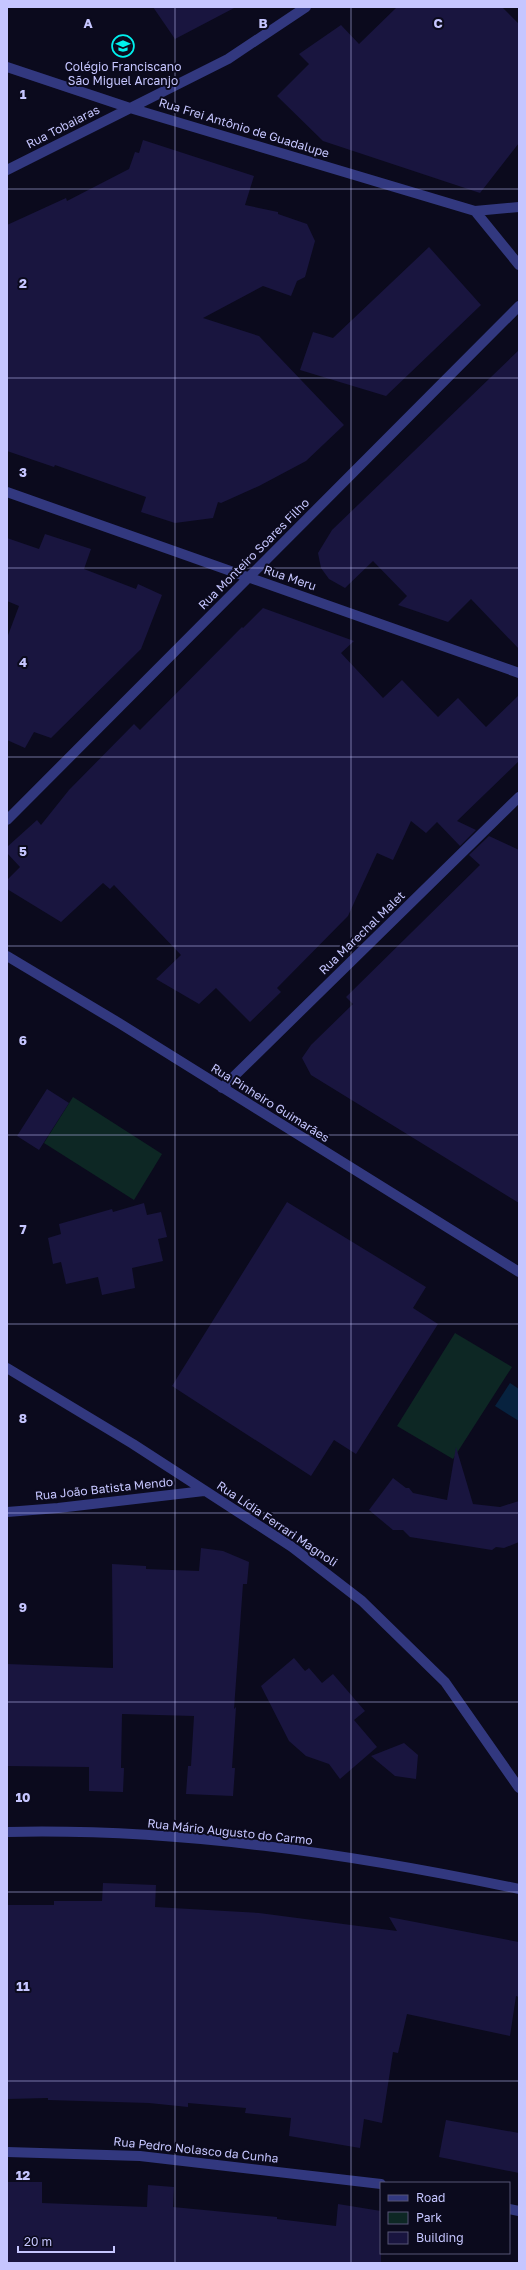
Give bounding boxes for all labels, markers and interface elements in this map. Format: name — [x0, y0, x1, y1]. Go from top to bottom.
text: A — [83, 15, 93, 31]
text: B — [258, 15, 268, 31]
text: C — [433, 15, 443, 31]
school or university icon: Colégio Franciscano São Miguel Arcanjo — [110, 33, 136, 59]
place label: Colégio Franciscano São Miguel Arcanjo — [65, 59, 181, 88]
text: 1 — [20, 86, 27, 102]
street label: Rua Frei Antônio de Guadalupe — [157, 94, 331, 161]
street label: Rua Tobaiaras — [24, 102, 102, 151]
text: 2 — [19, 275, 27, 291]
text: 3 — [19, 464, 27, 480]
street label: Rua Monteiro Soares Filho — [195, 495, 312, 612]
street label: Rua Meru — [262, 562, 318, 593]
text: 4 — [19, 654, 27, 670]
text: 5 — [19, 843, 27, 859]
street label: Rua Marechal Malet — [316, 888, 408, 978]
text: 6 — [19, 1032, 27, 1048]
street label: Rua Pinheiro Guimarães — [208, 1060, 332, 1145]
text: 7 — [19, 1221, 27, 1237]
text: 8 — [19, 1410, 27, 1426]
street label: Rua João Batista Mendo — [34, 1474, 174, 1503]
street label: Rua Lídia Ferrari Magnoli — [214, 1478, 341, 1570]
text: 9 — [19, 1599, 27, 1615]
text: 10 — [15, 1789, 31, 1805]
street label: Rua Mário Augusto do Carmo — [147, 1815, 314, 1848]
text: 11 — [16, 1978, 30, 1994]
street label: Rua Pedro Nolasco da Cunha — [113, 2133, 279, 2166]
text: 12 — [16, 2167, 30, 2183]
legend — [380, 2182, 510, 2254]
text: Road — [416, 2190, 445, 2205]
text: Park — [416, 2210, 442, 2225]
scale bar — [18, 2228, 114, 2254]
text: Building — [416, 2230, 464, 2245]
text: 20 m — [24, 2234, 52, 2249]

